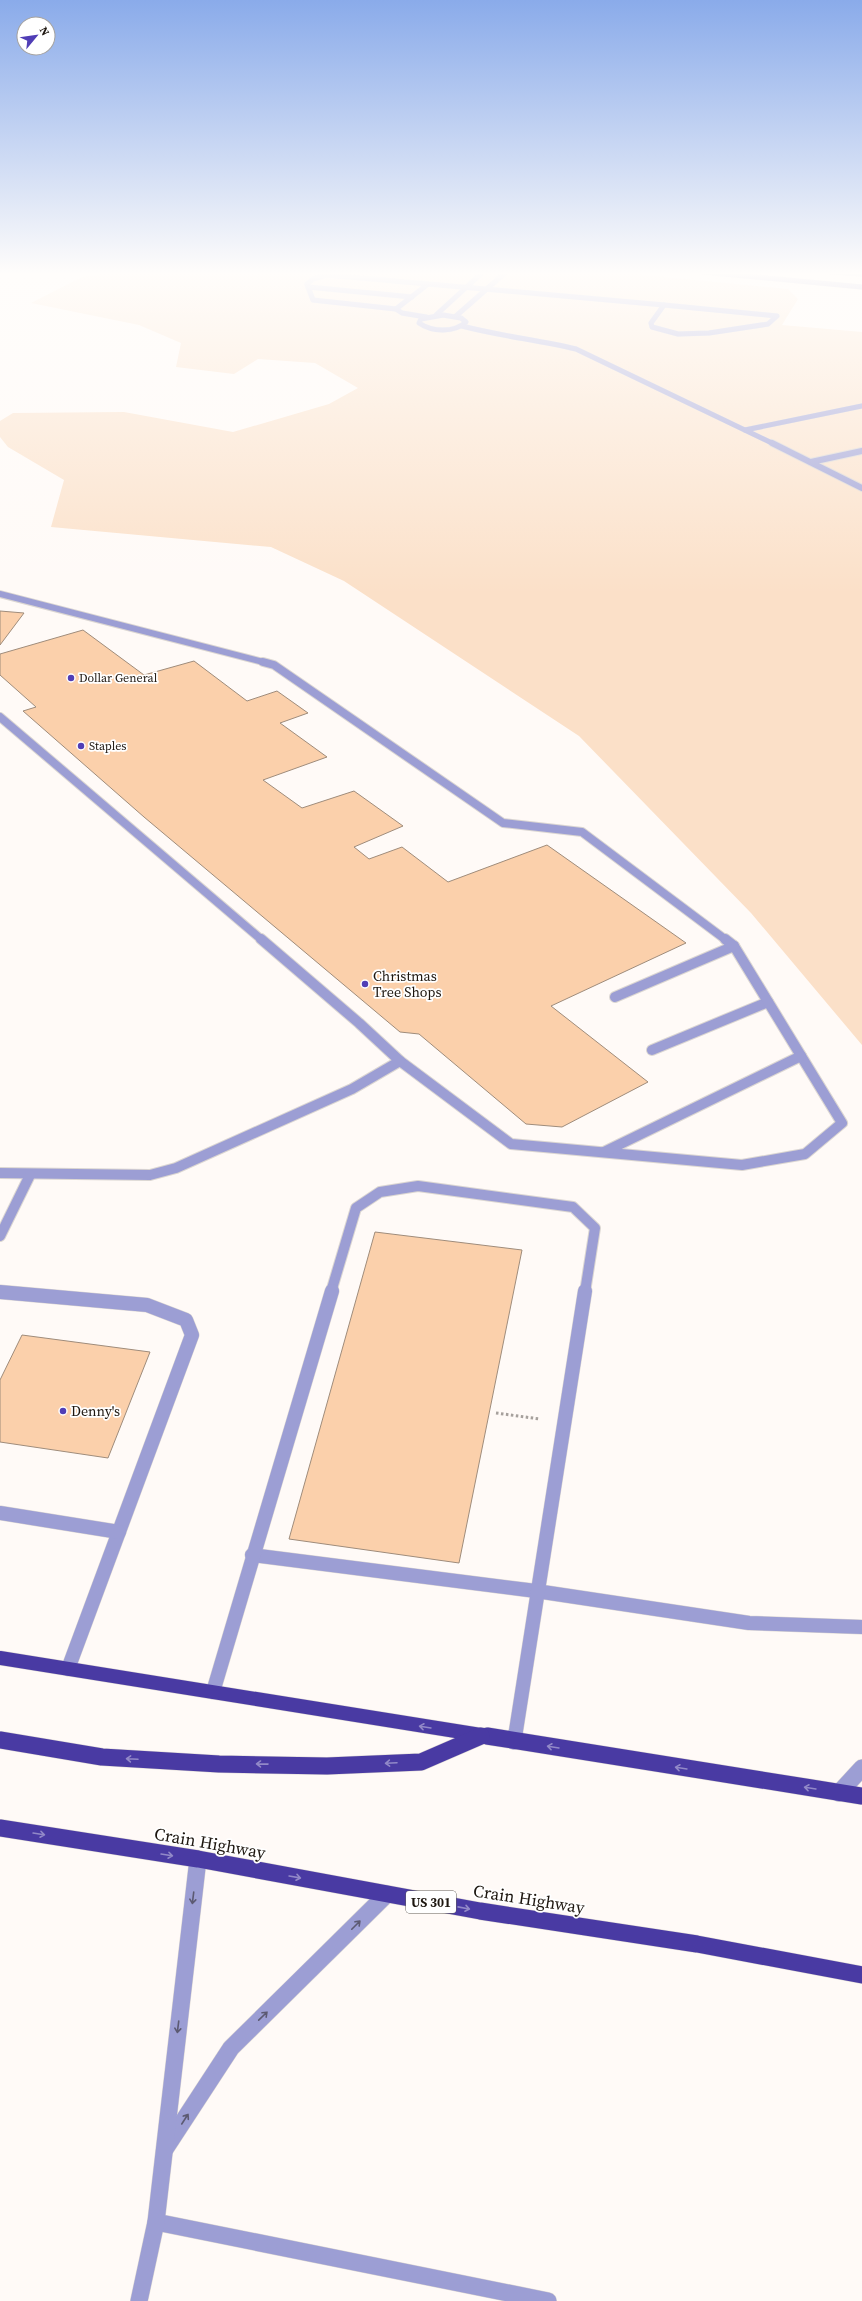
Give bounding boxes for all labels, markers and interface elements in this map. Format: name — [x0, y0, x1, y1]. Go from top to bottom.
north arrow — [16, 16, 56, 56]
text: N — [36, 24, 53, 39]
place label: Dollar General — [79, 670, 158, 686]
marker: Dollar General — [66, 673, 76, 683]
place label: Staples — [89, 738, 127, 754]
marker: Staples — [76, 741, 86, 751]
place label: Christmas Tree Shops — [373, 966, 442, 1002]
marker: Christmas Tree Shops — [360, 979, 370, 989]
place label: Denny's — [71, 1401, 120, 1421]
marker: Denny's — [58, 1406, 68, 1416]
one-way arrow — [418, 1722, 431, 1730]
one-way arrow — [547, 1743, 560, 1751]
one-way arrow — [126, 1755, 139, 1762]
one-way arrow — [385, 1759, 398, 1767]
one-way arrow — [256, 1761, 269, 1768]
one-way arrow — [675, 1764, 688, 1772]
one-way arrow — [804, 1784, 817, 1792]
street label: Crain Highway — [153, 1821, 268, 1865]
one-way arrow — [32, 1831, 45, 1839]
one-way arrow — [160, 1851, 173, 1859]
one-way arrow — [288, 1873, 301, 1881]
street label: Crain Highway — [472, 1878, 587, 1920]
one-way arrow — [190, 1891, 197, 1904]
road number: US 301 — [406, 1891, 456, 1913]
one-way arrow — [457, 1904, 470, 1912]
one-way arrow — [351, 1920, 361, 1930]
one-way arrow — [258, 2011, 268, 2021]
one-way arrow — [175, 2020, 182, 2033]
one-way arrow — [181, 2113, 189, 2124]

